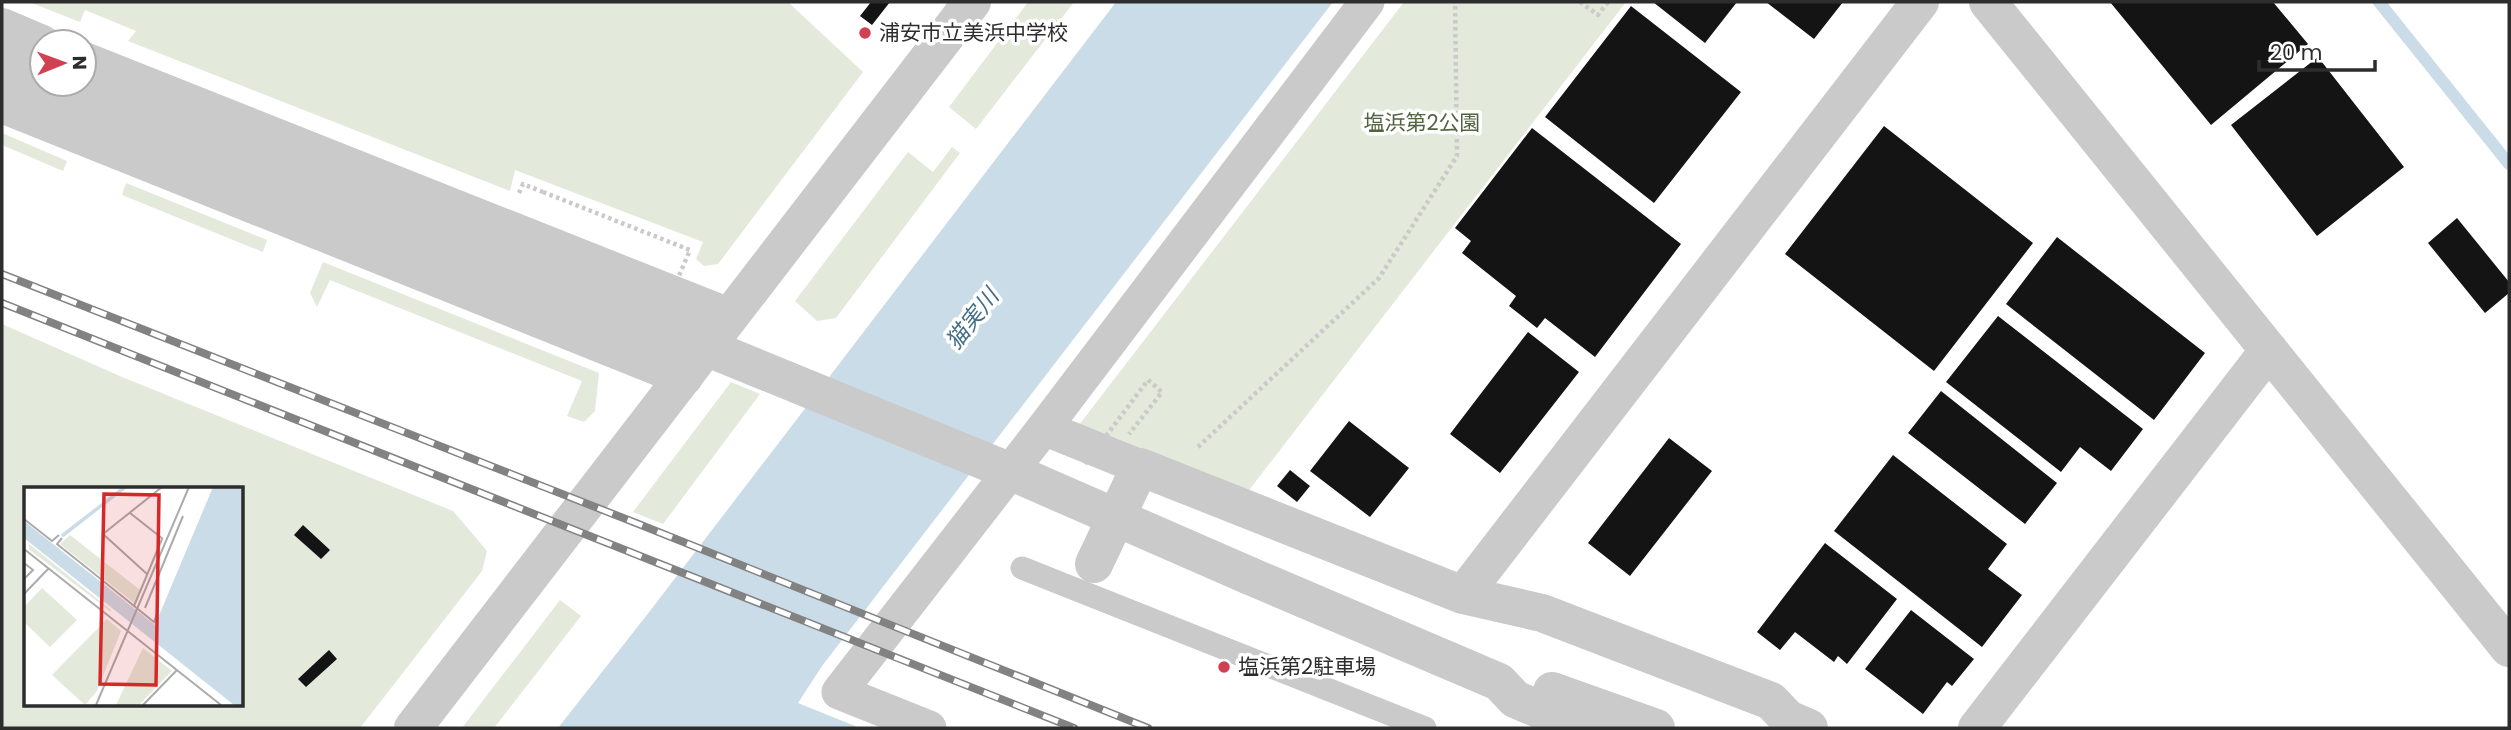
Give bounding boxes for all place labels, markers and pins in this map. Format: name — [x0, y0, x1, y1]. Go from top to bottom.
place label: 浦安市立美浜中学校 — [879, 18, 1068, 47]
marker: 浦安市立美浜中学校 — [857, 25, 873, 41]
place label: 塩浜第2駐車場 — [1238, 652, 1376, 681]
marker: 塩浜第2駐車場 — [1216, 659, 1232, 675]

